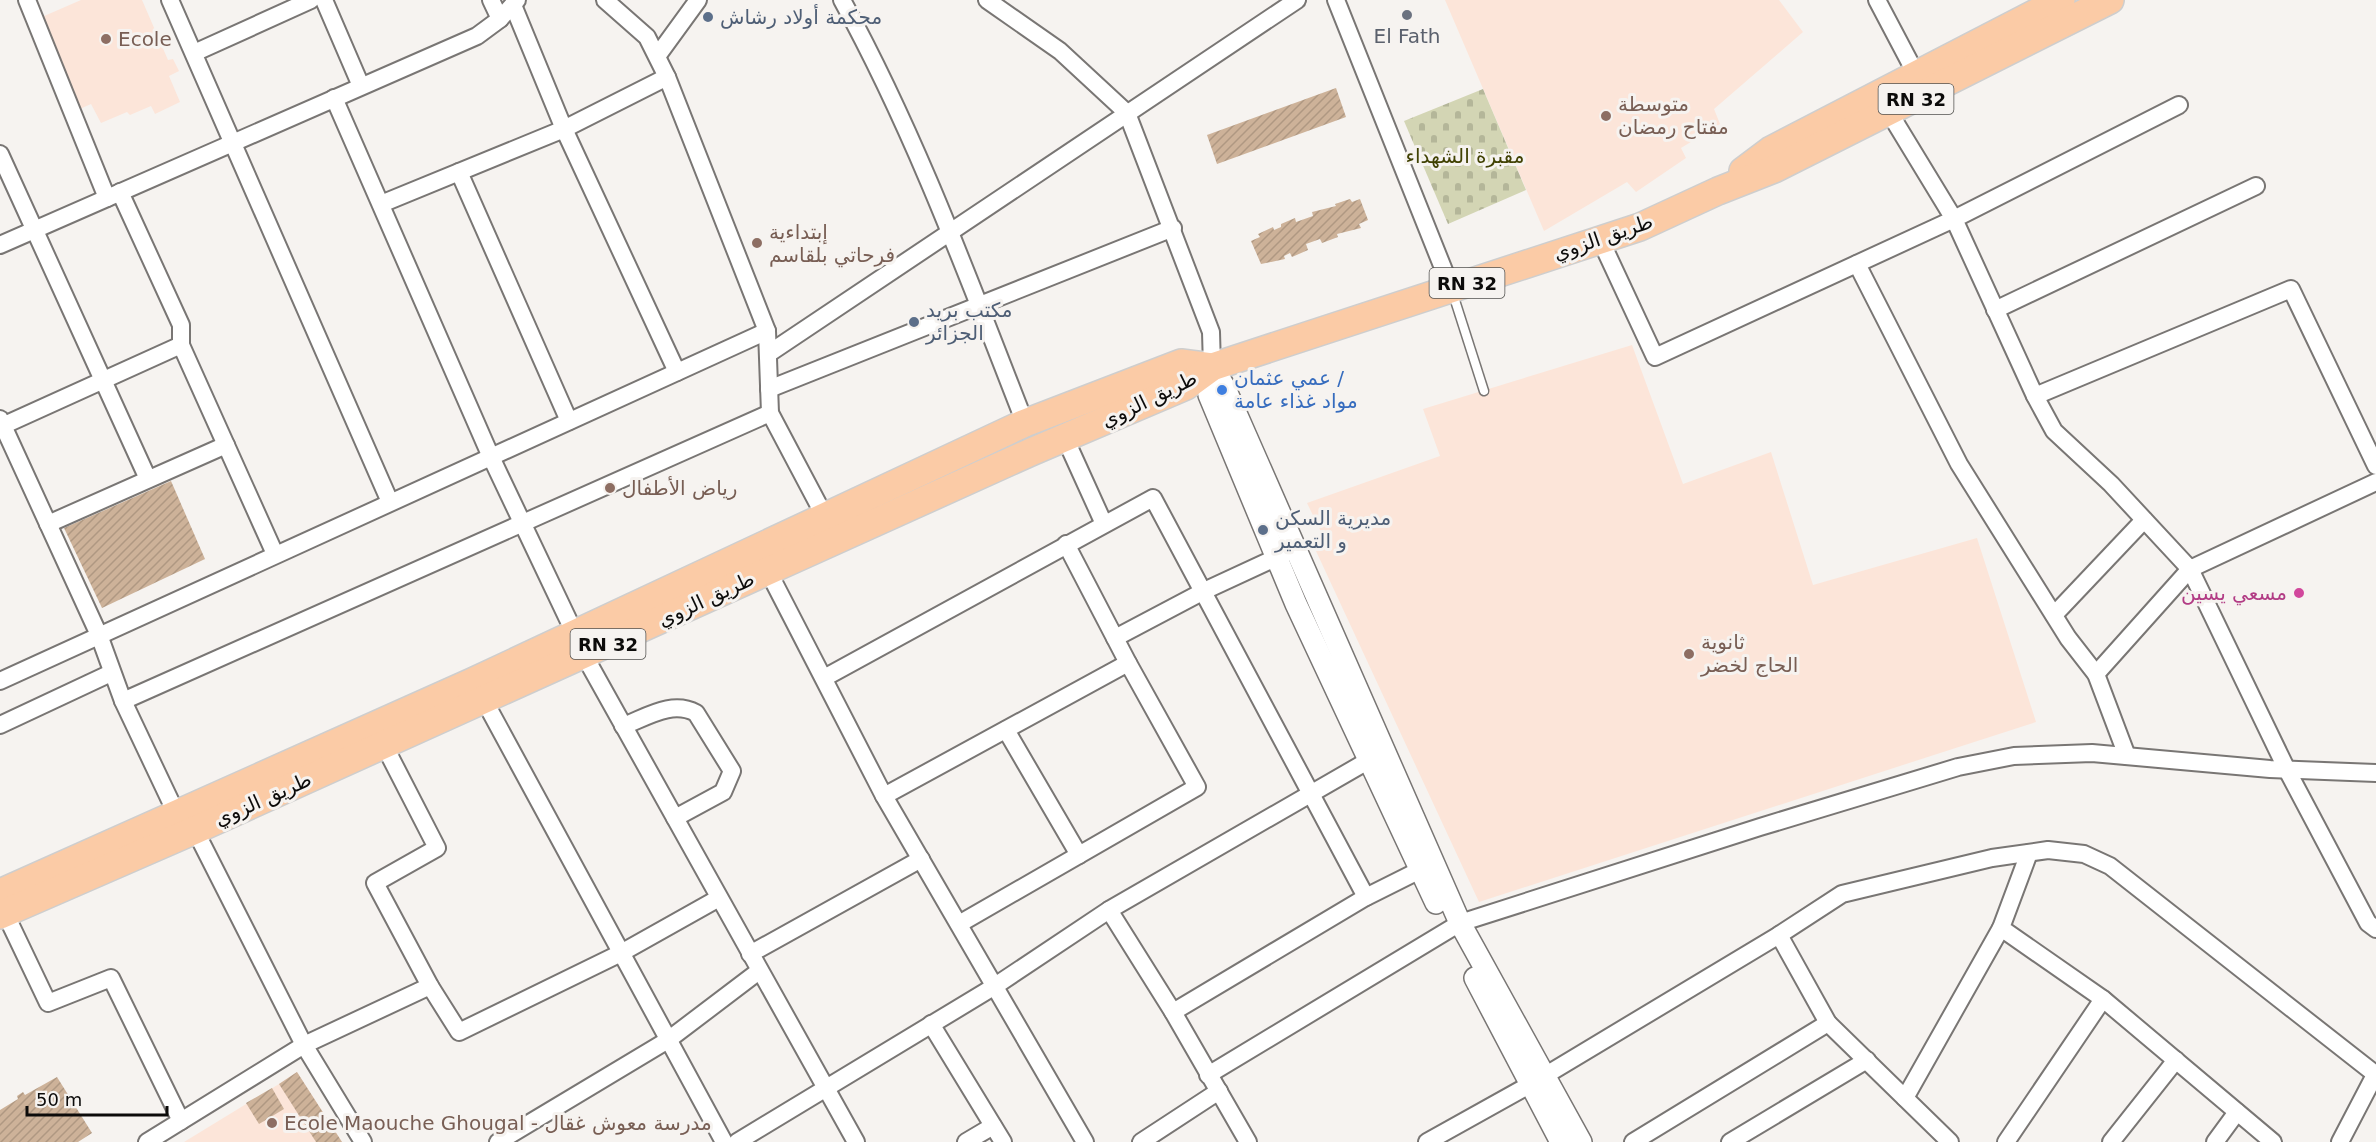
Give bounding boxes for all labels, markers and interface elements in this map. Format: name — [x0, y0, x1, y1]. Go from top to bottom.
place label: محكمة أولاد رشاش — [720, 4, 882, 29]
marker: El Fath — [1400, 8, 1414, 22]
marker: محكمة أولاد رشاش — [701, 10, 715, 24]
place label: El Fath — [1374, 24, 1441, 48]
place label: Ecole — [118, 27, 172, 51]
marker: Ecole — [99, 32, 113, 46]
road number: RN 32 — [1878, 84, 1954, 114]
place label: متوسطة مفتاح رمضان — [1618, 92, 1729, 139]
marker: متوسطة مفتاح رمضان — [1599, 109, 1613, 123]
park label: مقبرة الشهداء — [1406, 144, 1524, 168]
street label: طريق الزوي — [1550, 209, 1656, 266]
place label: إبتداءية فرحاتي بلقاسم — [769, 220, 895, 268]
marker: إبتداءية فرحاتي بلقاسم — [750, 236, 764, 250]
road number: RN 32 — [1430, 268, 1504, 298]
place label: مكتب بريد الجزائر — [925, 298, 1012, 345]
marker: مكتب بريد الجزائر — [907, 315, 921, 329]
street label: طريق الزوي — [1097, 366, 1201, 433]
place label: عمي عثمان / مواد غذاء عامة — [1234, 366, 1358, 413]
marker: عمي عثمان / مواد غذاء عامة — [1215, 383, 1229, 397]
place label: رياض الأطفال — [622, 476, 737, 500]
marker: رياض الأطفال — [603, 481, 617, 495]
place label: مديرية السكن و التعمير — [1274, 506, 1391, 553]
marker: مديرية السكن و التعمير — [1256, 523, 1270, 537]
street label: طريق الزوي — [654, 566, 758, 633]
place label: مسعي يسين — [2181, 581, 2287, 606]
marker: مسعي يسين — [2292, 586, 2306, 600]
road number: RN 32 — [570, 629, 646, 659]
place label: ثانوية الحاج لخضر — [1700, 630, 1798, 677]
marker: ثانوية الحاج لخضر — [1682, 647, 1696, 661]
street label: طريق الزوي — [211, 767, 316, 832]
scale bar — [27, 1079, 166, 1117]
text: 50 m — [36, 1089, 82, 1110]
place label: Ecole Maouche Ghougal - مدرسة معوش غقال — [284, 1111, 712, 1135]
marker: Ecole Maouche Ghougal - مدرسة معوش غقال — [265, 1116, 279, 1130]

